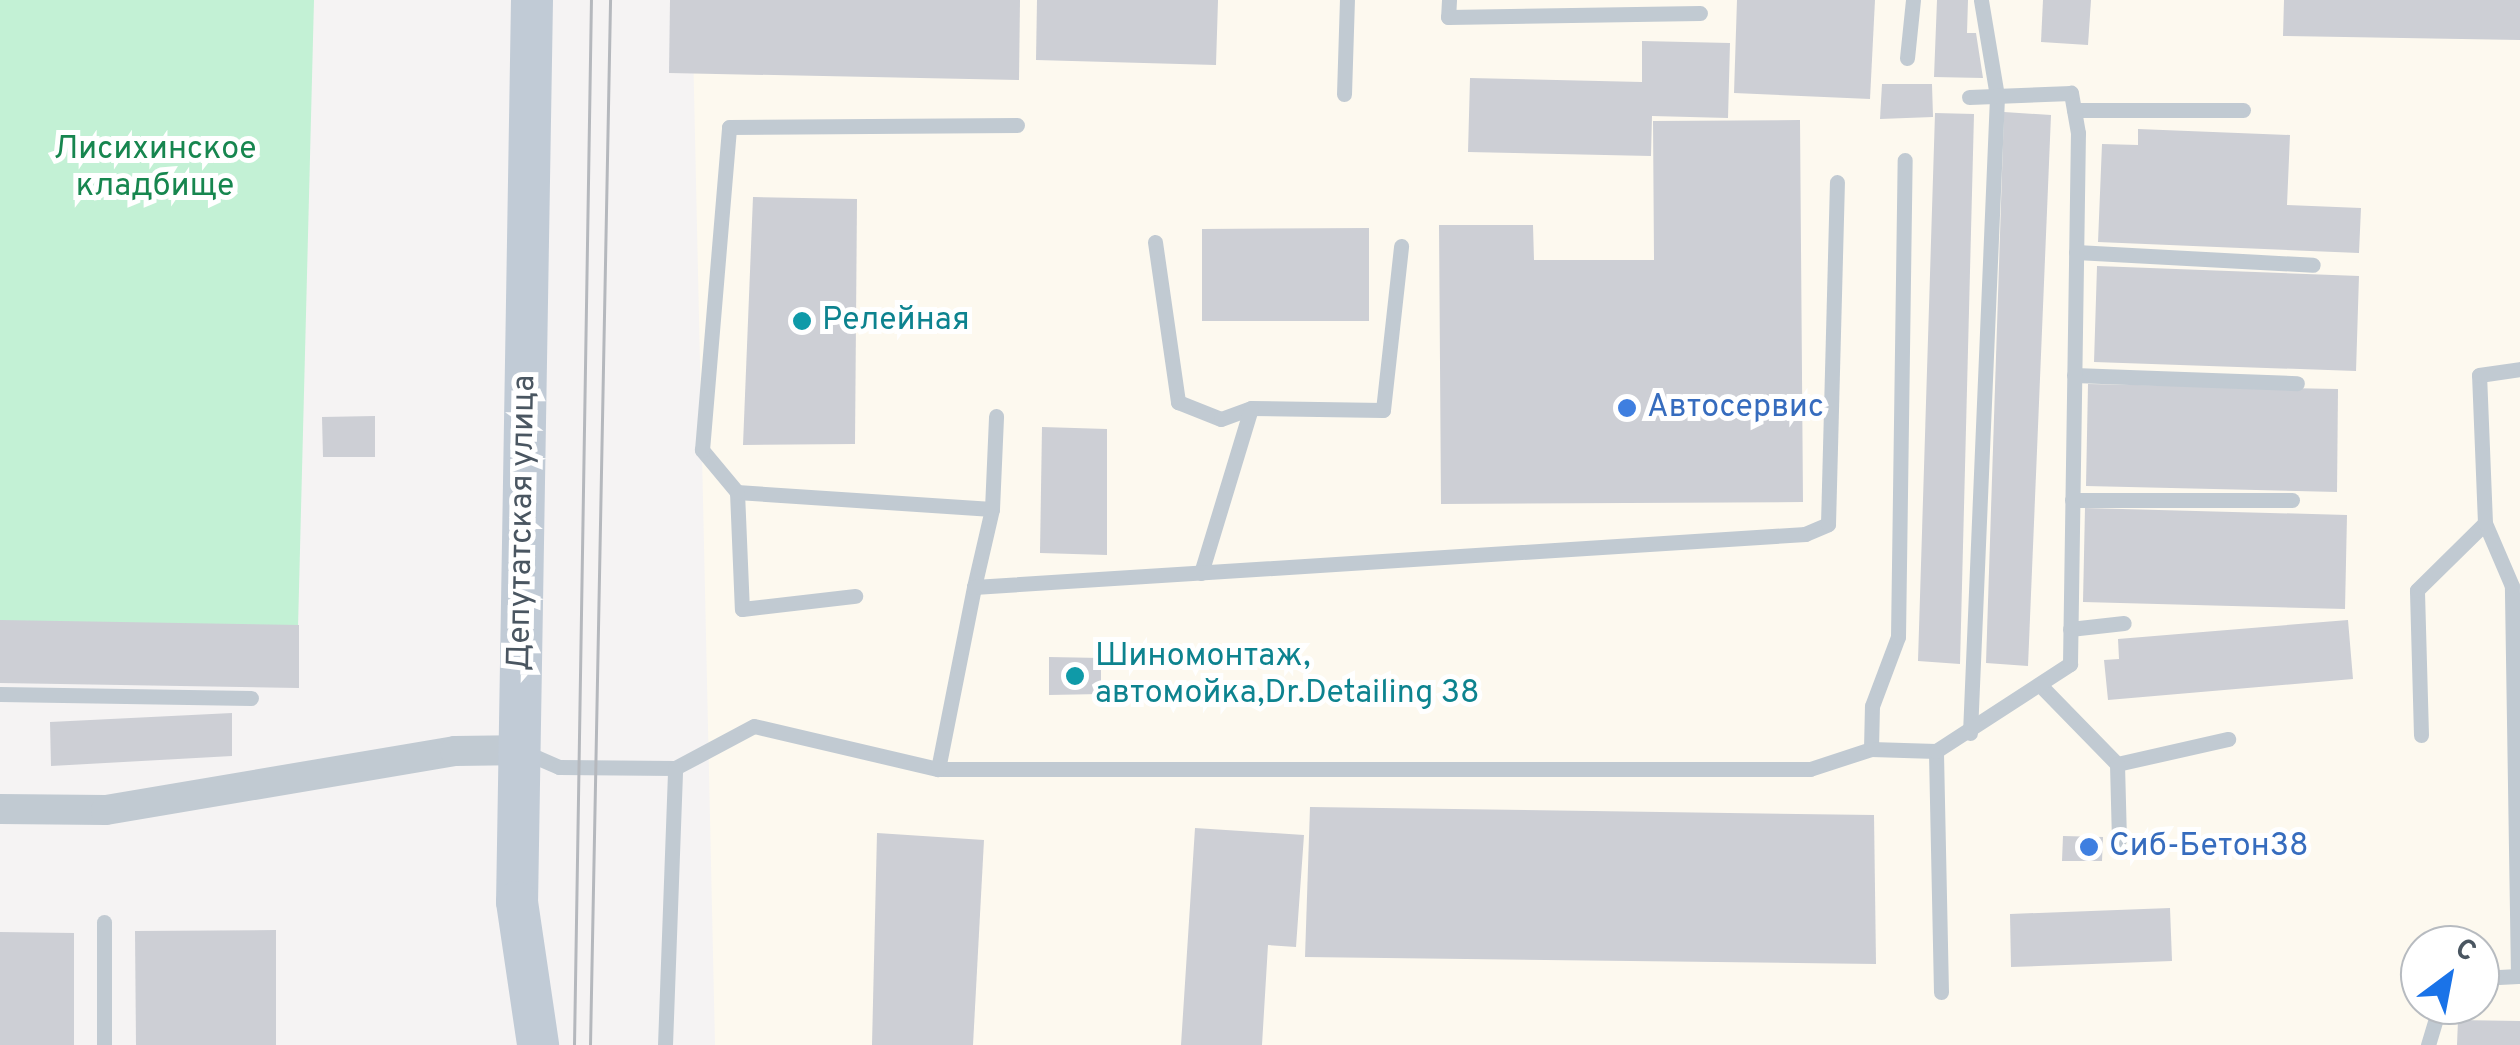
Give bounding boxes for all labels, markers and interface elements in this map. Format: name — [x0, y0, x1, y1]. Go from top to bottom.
park label: Лисихинское кладбище — [54, 132, 256, 207]
place label: Релейная — [822, 302, 970, 340]
marker: Релейная — [791, 310, 813, 332]
street label: Депутатская улица — [501, 374, 545, 672]
place label: Автосервис — [1647, 389, 1824, 427]
marker: Автосервис — [1616, 397, 1638, 419]
place label: Шиномонтаж, автомойка,Dr.Detailing 38 — [1095, 639, 1480, 714]
marker: Шиномонтаж, автомойка,Dr.Detailing 38 — [1064, 665, 1086, 687]
place label: Сиб-Бетон38 — [2109, 828, 2308, 866]
marker: Сиб-Бетон38 — [2078, 836, 2100, 858]
north arrow — [2400, 925, 2500, 1025]
text: С — [2448, 931, 2482, 971]

